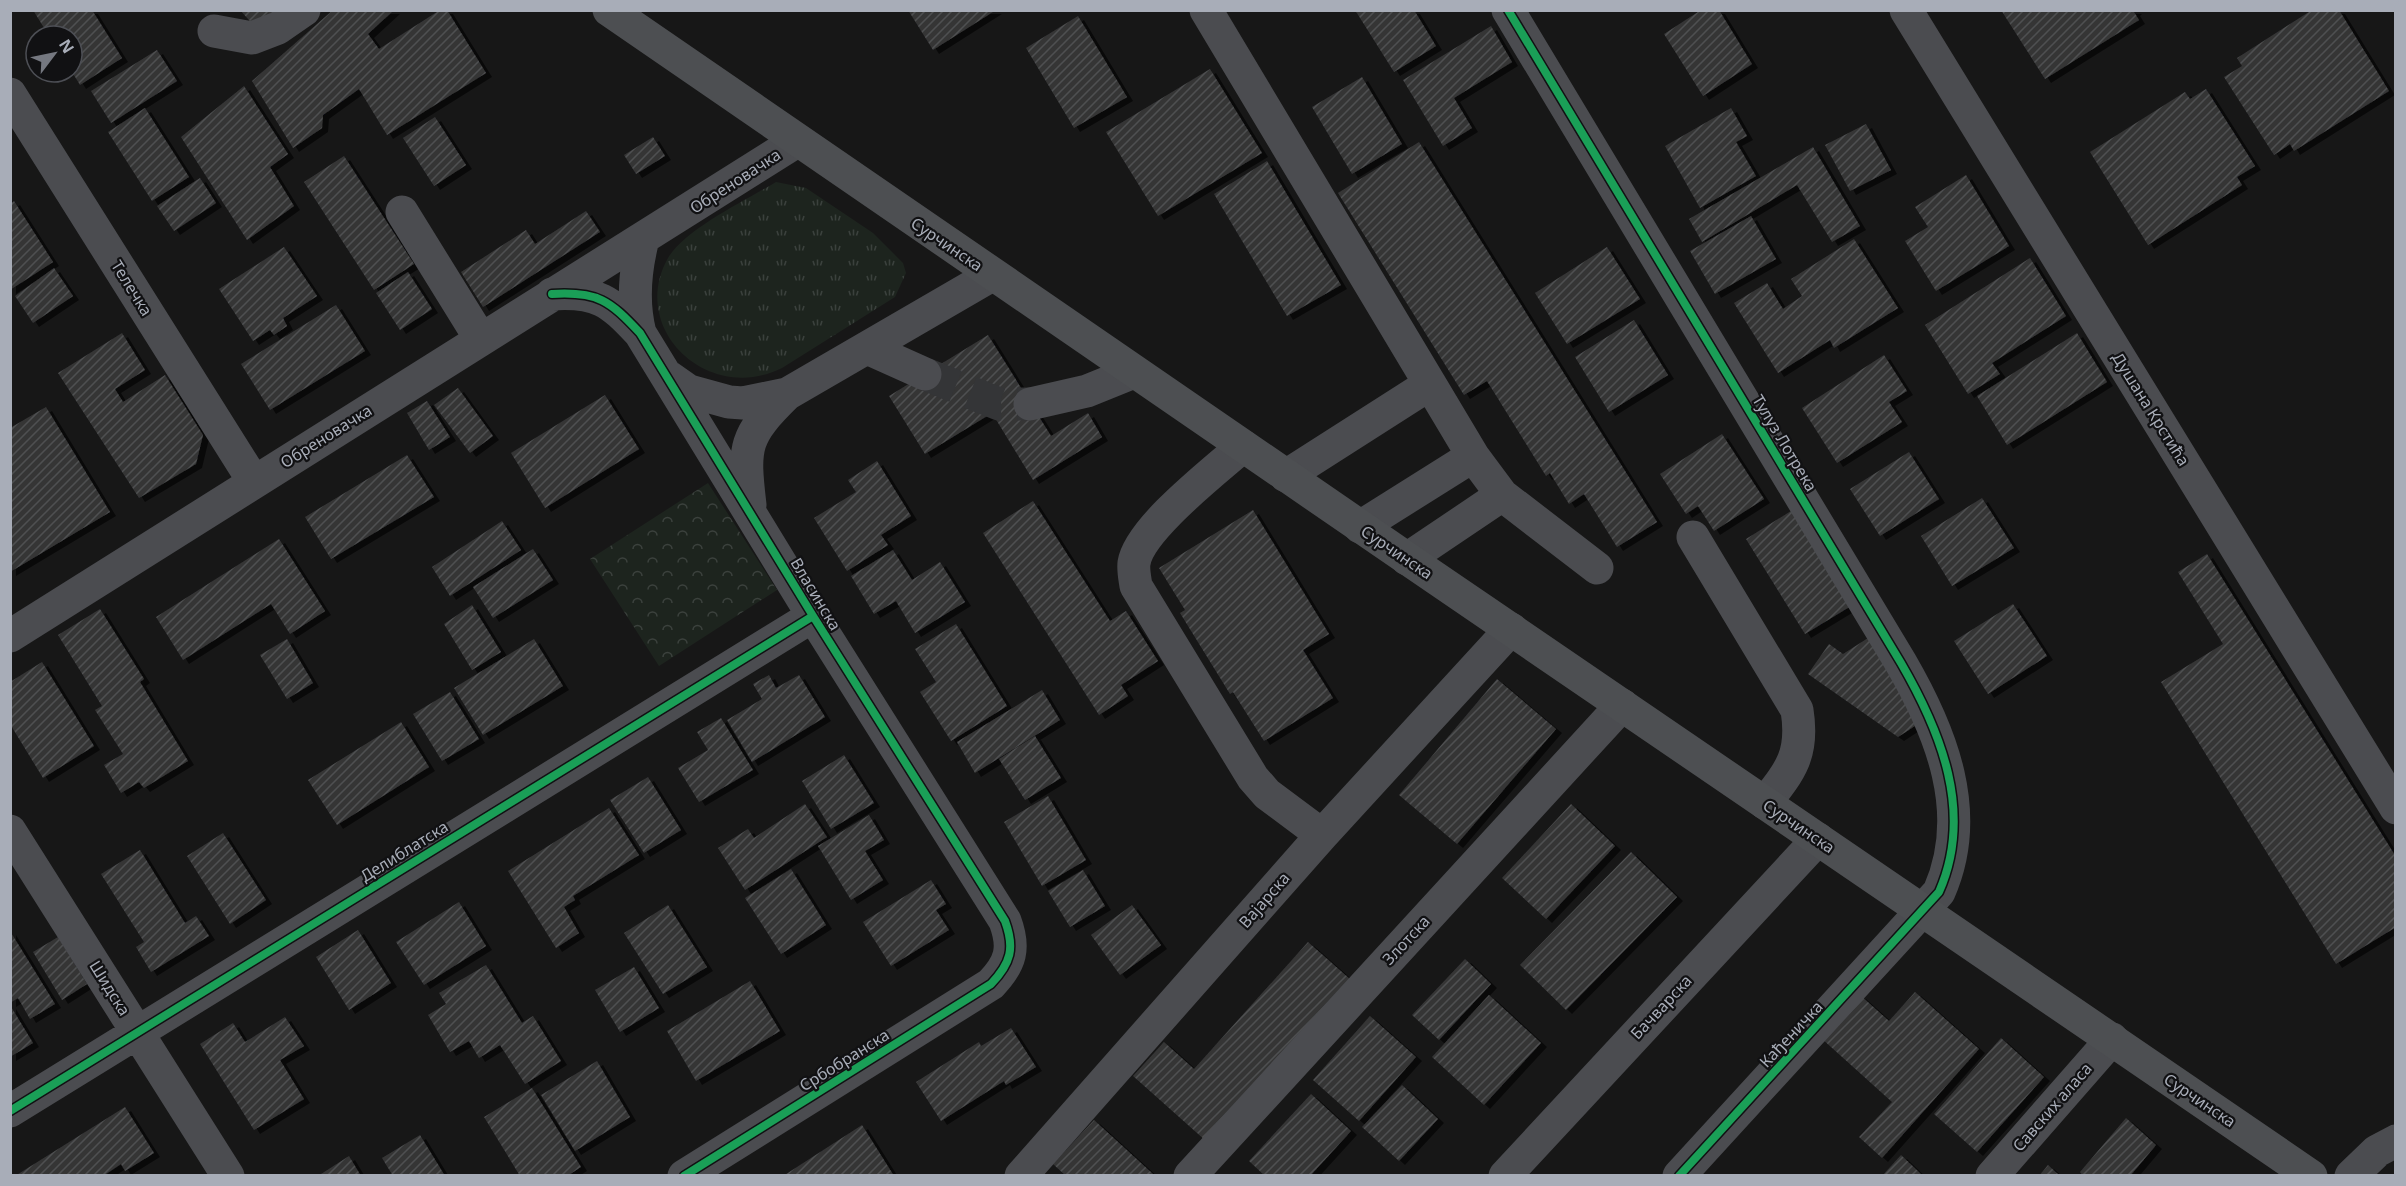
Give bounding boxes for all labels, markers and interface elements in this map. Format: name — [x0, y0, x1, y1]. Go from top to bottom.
north arrow — [24, 24, 84, 84]
text: N — [54, 35, 79, 57]
street label: Обреновачка — [685, 143, 785, 219]
street label: Сурчинска — [907, 212, 987, 276]
street label: Телечка — [106, 256, 158, 320]
street label: Душана Крстића — [2107, 348, 2195, 470]
street label: Тулуз Лотрека — [1748, 391, 1822, 495]
street label: Обреновачка — [276, 399, 376, 473]
street label: Сурчинска — [1357, 520, 1437, 584]
street label: Власинска — [786, 553, 846, 635]
street label: Сурчинска — [1759, 794, 1839, 858]
street label: Делиблатска — [356, 815, 452, 887]
street label: Вајарска — [1234, 867, 1294, 933]
street label: Злотска — [1377, 910, 1435, 970]
street label: Шидска — [84, 956, 136, 1020]
street label: Бачварска — [1625, 970, 1697, 1044]
street label: Кађеничка — [1754, 996, 1828, 1072]
street label: Србобранска — [795, 1024, 893, 1096]
street label: Савских аласа — [2007, 1058, 2097, 1156]
street label: Сурчинска — [2160, 1068, 2240, 1132]

